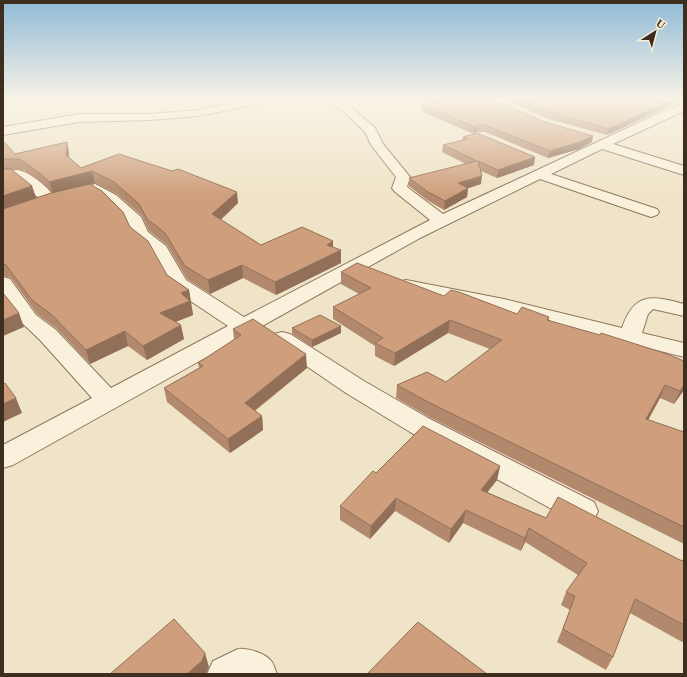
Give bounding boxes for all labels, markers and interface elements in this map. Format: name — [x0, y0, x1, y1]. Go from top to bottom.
north arrow — [635, 12, 675, 52]
text: U — [654, 17, 668, 31]

